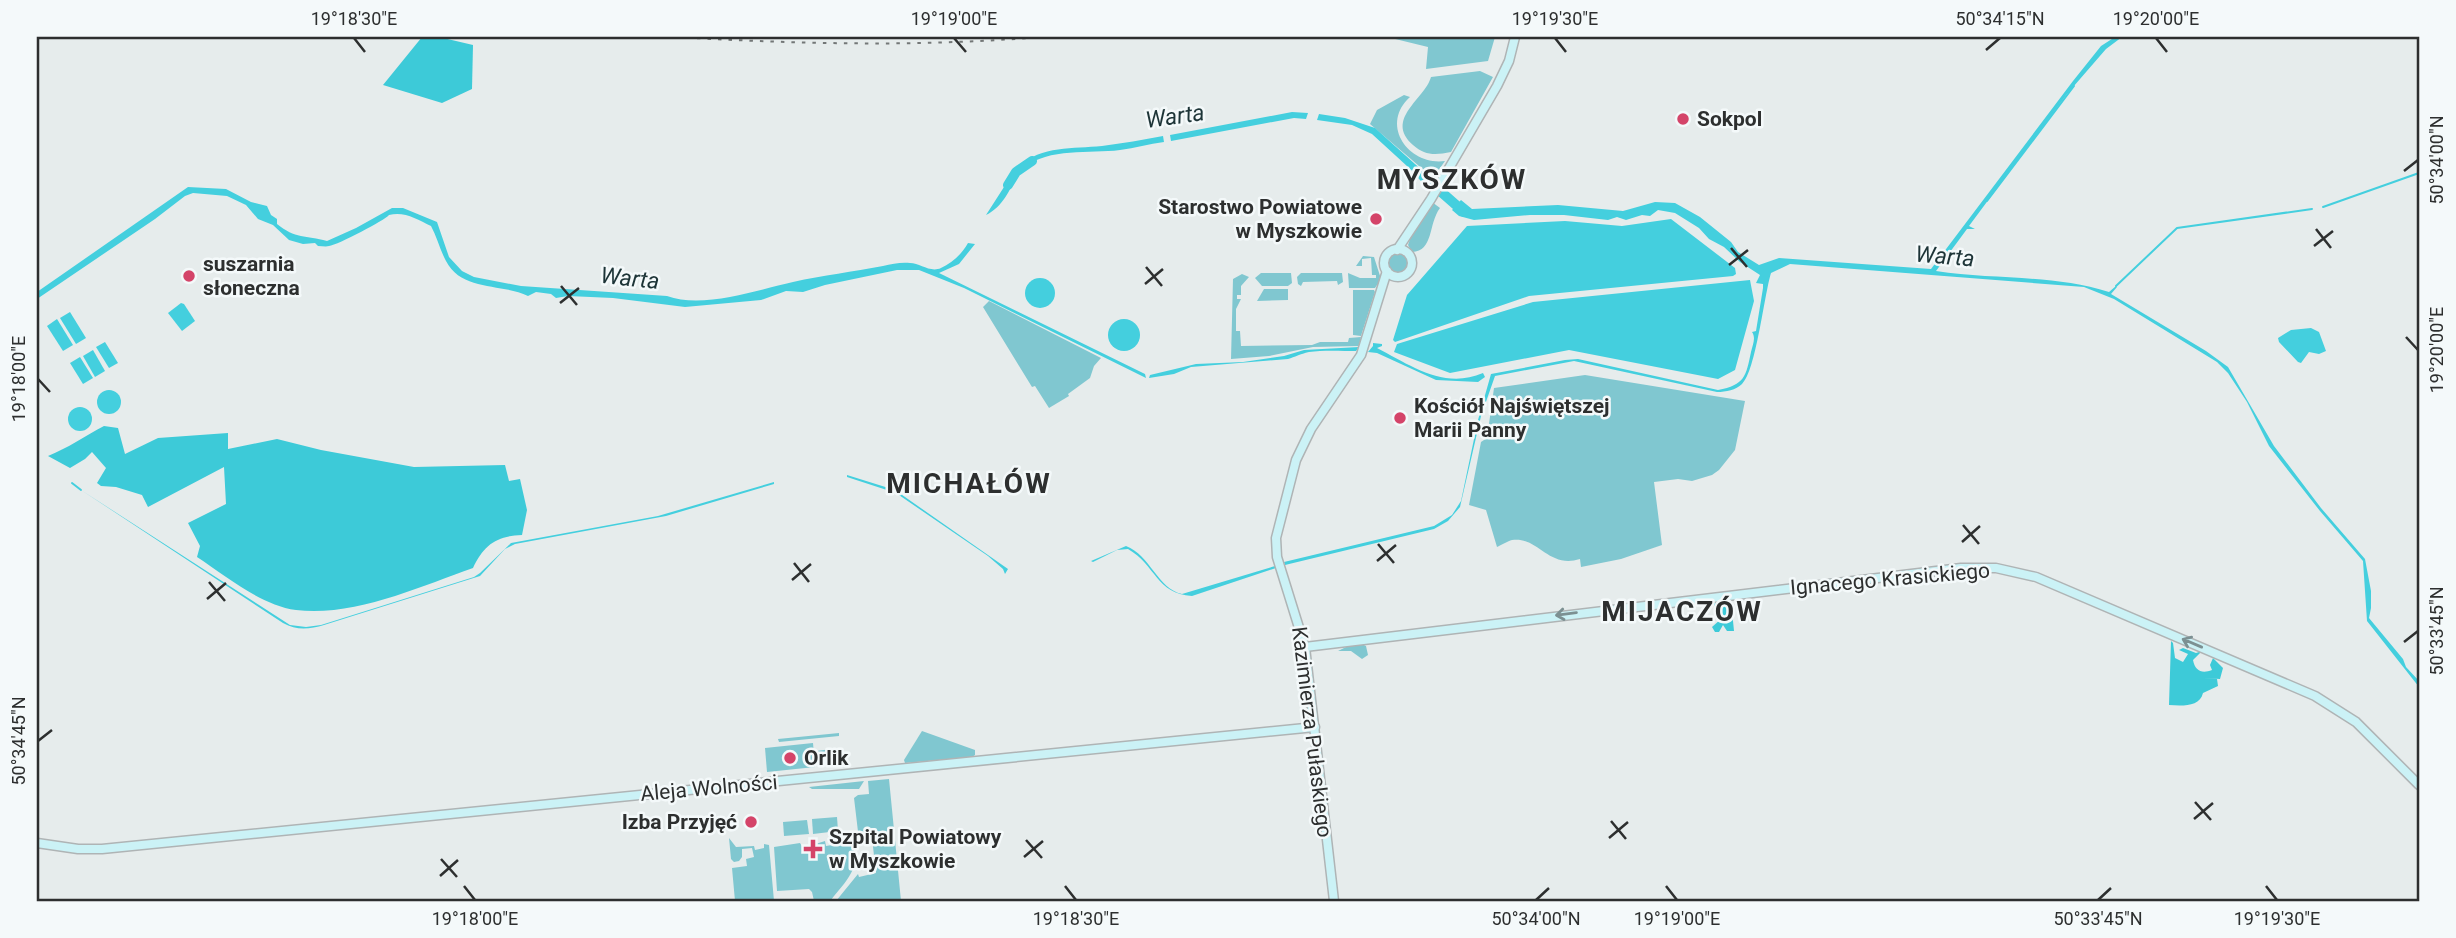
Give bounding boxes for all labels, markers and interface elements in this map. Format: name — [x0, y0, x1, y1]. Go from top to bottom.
text: 19°18'30"E — [311, 8, 397, 29]
text: 19°19'00"E — [911, 8, 997, 29]
text: 19°19'30"E — [1512, 8, 1598, 29]
text: 50°34'15"N — [1955, 8, 2045, 29]
text: 19°20'00"E — [2113, 8, 2199, 29]
water label: Warta — [1144, 99, 1206, 134]
place label: Sokpol — [1697, 107, 1762, 131]
marker: Sokpol — [1675, 111, 1691, 127]
text: 50°34'00"N — [2426, 115, 2447, 205]
district label: MYSZKÓW — [1377, 163, 1527, 196]
place label: Starostwo Powiatowe w Myszkowie — [1158, 195, 1362, 243]
marker: Starostwo Powiatowe w Myszkowie — [1368, 211, 1384, 227]
water label: Warta — [1914, 240, 1976, 273]
place label: suszarnia słoneczna — [203, 252, 300, 300]
water label: Warta — [599, 262, 661, 295]
marker: suszarnia słoneczna — [181, 268, 197, 284]
text: 19°20'00"E — [2426, 307, 2447, 393]
text: 19°18'00"E — [8, 336, 29, 422]
place label: Kościół Najświętszej Marii Panny — [1414, 394, 1610, 442]
marker: Kościół Najświętszej Marii Panny — [1392, 410, 1408, 426]
district label: MICHAŁÓW — [886, 467, 1052, 500]
street label: Ignacego Krasickiego — [1789, 558, 1991, 600]
text: 50°33'45"N — [2426, 586, 2447, 676]
district label: MIJACZÓW — [1601, 595, 1763, 628]
one-way arrow — [1555, 608, 1578, 621]
street label: Kazimierza Pułaskiego — [1287, 625, 1337, 839]
one-way arrow — [2182, 636, 2204, 649]
text: 50°34'45"N — [8, 696, 29, 786]
place label: Orlik — [804, 746, 849, 770]
marker: Orlik — [782, 750, 798, 766]
street label: Aleja Wolności — [639, 770, 779, 806]
place label: Izba Przyjęć — [622, 810, 737, 834]
marker: Izba Przyjęć — [743, 814, 759, 830]
place label: Szpital Powiatowy w Myszkowie — [829, 825, 1002, 873]
marker: Szpital Powiatowy w Myszkowie — [803, 839, 823, 859]
text: 19°18'00"E — [432, 908, 518, 929]
text: 19°18'30"E — [1033, 908, 1119, 929]
text: 50°34'00"N — [1491, 908, 1581, 929]
text: 19°19'00"E — [1634, 908, 1720, 929]
text: 50°33'45"N — [2053, 908, 2143, 929]
text: 19°19'30"E — [2234, 908, 2320, 929]

